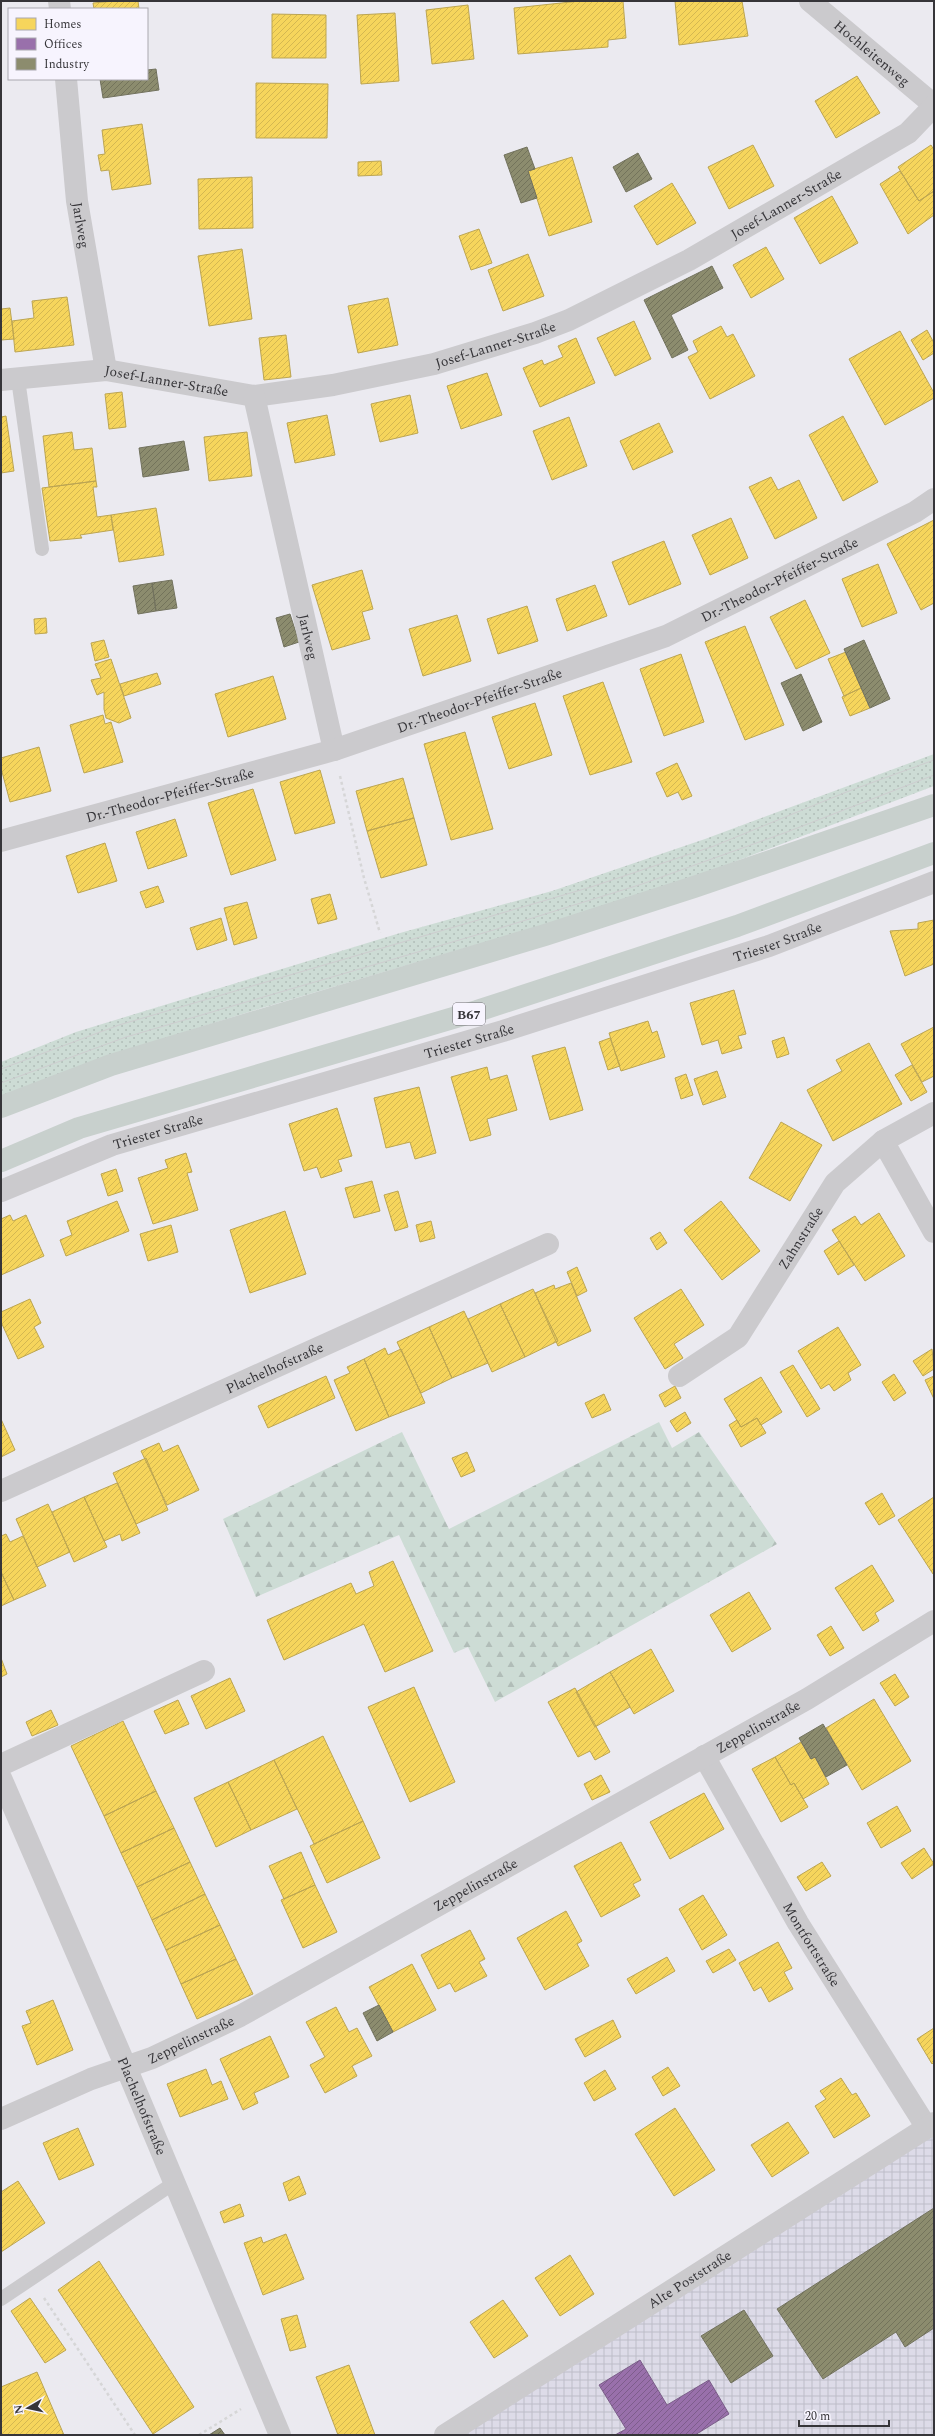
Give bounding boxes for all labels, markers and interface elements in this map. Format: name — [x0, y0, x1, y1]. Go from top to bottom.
legend — [8, 8, 148, 80]
text: Homes — [44, 15, 82, 34]
street label: Hochleitenweg — [829, 15, 914, 92]
text: Offices — [44, 35, 83, 54]
text: Industry — [44, 55, 90, 74]
street label: Josef-Lanner-Straße — [727, 164, 846, 245]
street label: Jarlweg — [66, 201, 95, 250]
street label: Josef-Lanner-Straße — [433, 316, 559, 374]
street label: Josef-Lanner-Straße — [103, 360, 230, 402]
street label: Dr.-Theodor-Pfeiffer-Straße — [697, 532, 862, 628]
street label: Jarlweg — [293, 612, 323, 662]
street label: Dr.-Theodor-Pfeiffer-Straße — [394, 662, 565, 739]
street label: Dr.-Theodor-Pfeiffer-Straße — [84, 762, 257, 828]
street label: Triester Straße — [731, 916, 825, 968]
road number: B67 — [453, 1003, 485, 1025]
street label: Triester Straße — [422, 1018, 517, 1064]
street label: Triester Straße — [111, 1109, 206, 1155]
street label: Zahnstraße — [773, 1202, 829, 1274]
street label: Plachelhofstraße — [222, 1337, 327, 1399]
street label: Zeppelinstraße — [712, 1695, 805, 1759]
street label: Zeppelinstraße — [429, 1853, 522, 1917]
street label: Montfortstraße — [777, 1898, 846, 1991]
street label: Zeppelinstraße — [144, 2010, 238, 2070]
street label: Plachelhofstraße — [112, 2053, 172, 2159]
street label: Alte Poststraße — [644, 2245, 736, 2314]
north arrow — [8, 2388, 48, 2428]
scale bar — [799, 2402, 889, 2428]
text: N — [10, 2404, 28, 2415]
text: 20 m — [805, 2407, 830, 2426]

